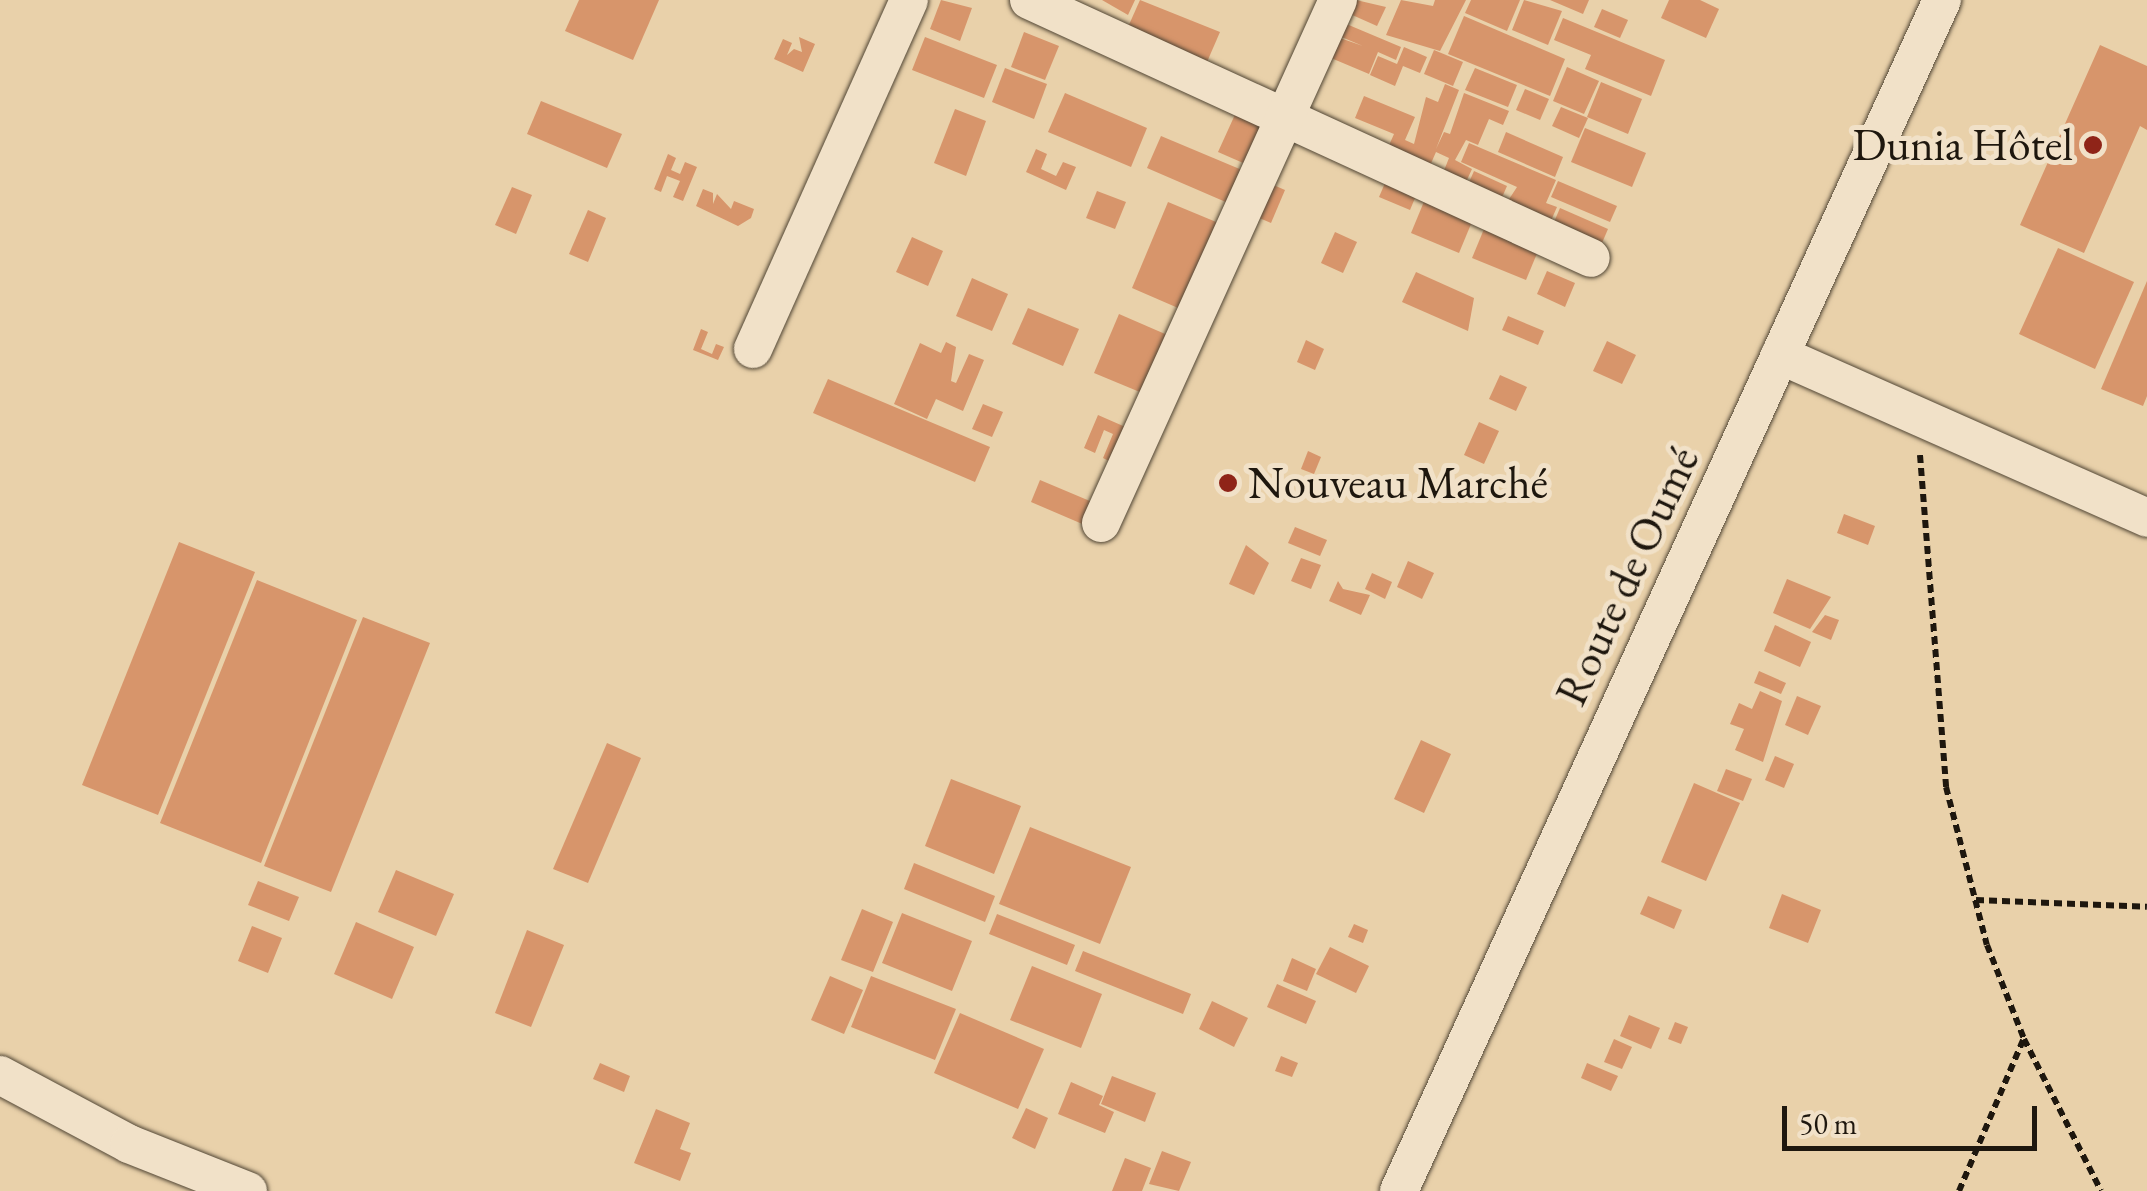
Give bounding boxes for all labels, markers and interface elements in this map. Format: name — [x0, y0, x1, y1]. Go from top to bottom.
place label: Dunia Hôtel — [1852, 118, 2073, 172]
marker: Dunia Hôtel — [2082, 134, 2104, 156]
street label: Route de Oumé — [1544, 438, 1710, 714]
place label: Nouveau Marché — [1248, 456, 1548, 510]
marker: Nouveau Marché — [1217, 472, 1239, 494]
scale bar — [1787, 1086, 2042, 1148]
text: 50 m — [1799, 1104, 1857, 1143]

